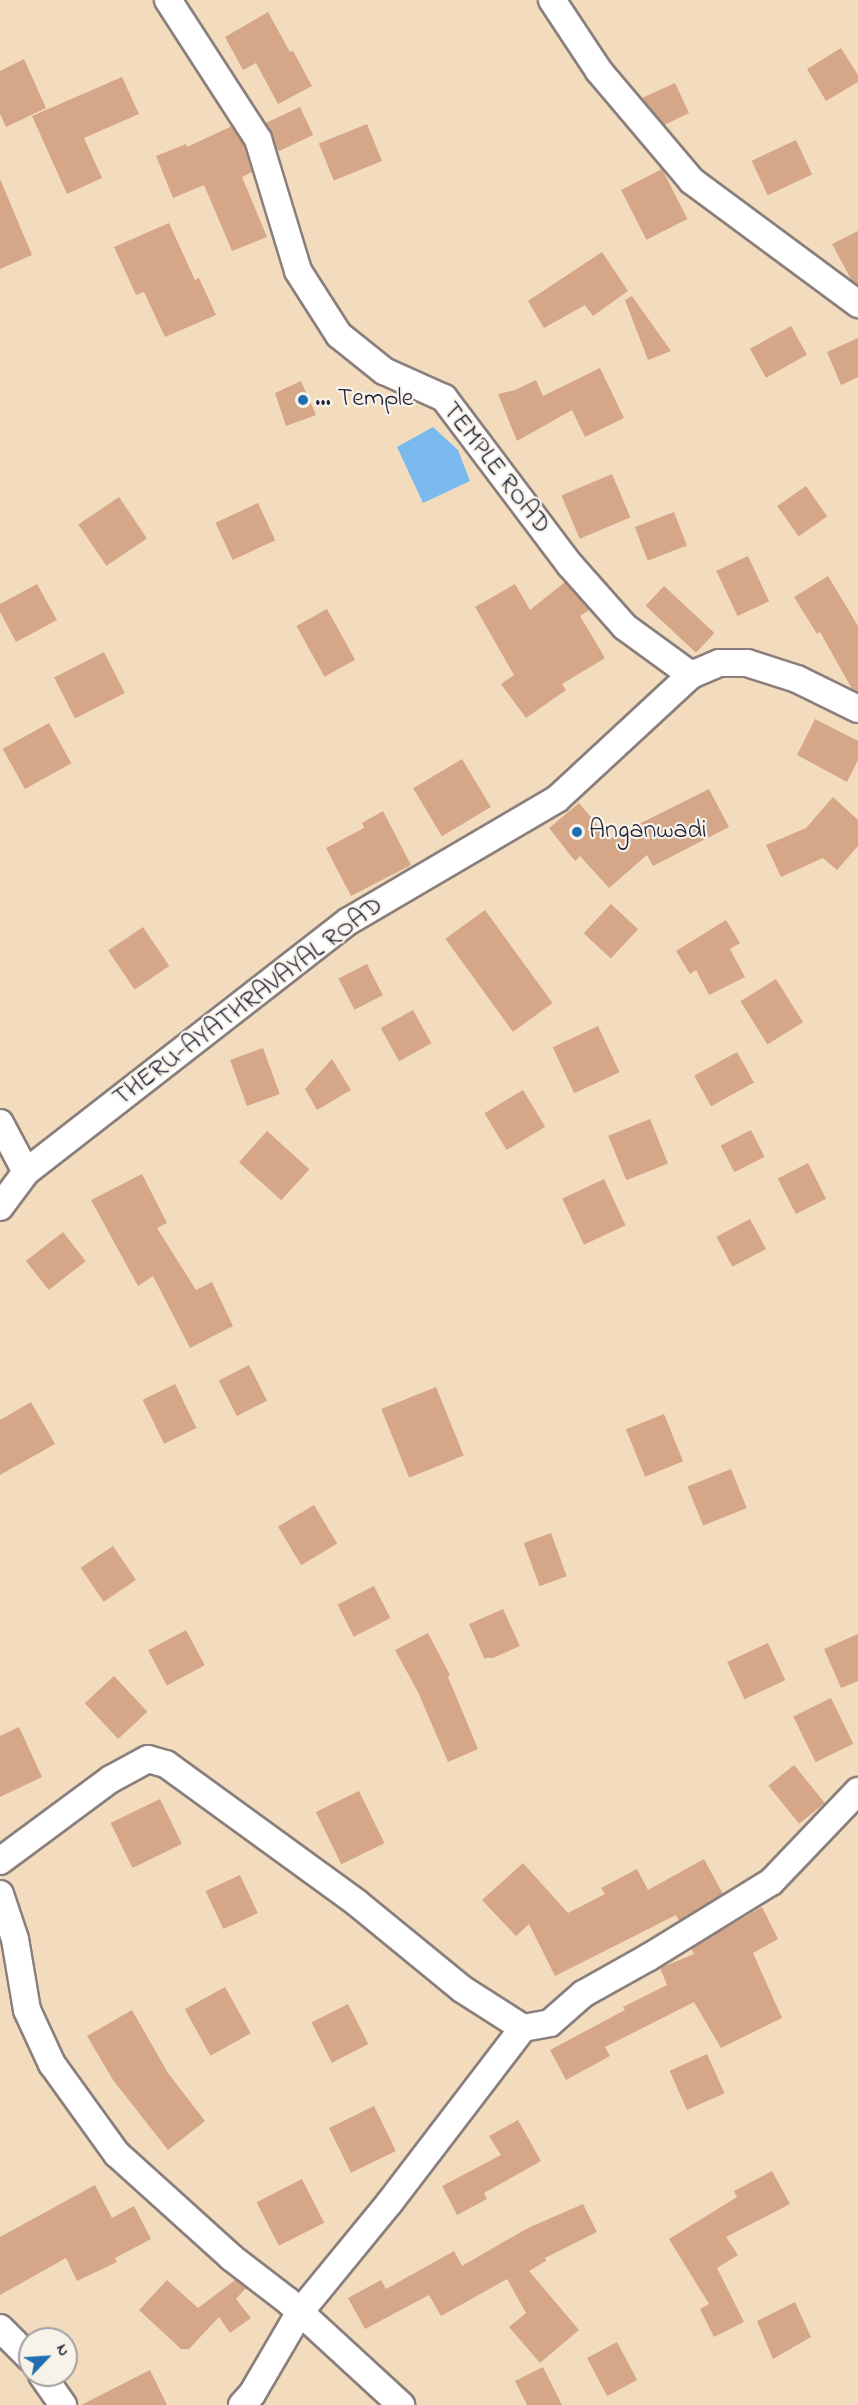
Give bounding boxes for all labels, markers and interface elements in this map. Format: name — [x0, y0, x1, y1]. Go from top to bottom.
place label: ... Temple — [315, 384, 414, 416]
marker: ... Temple — [296, 393, 310, 407]
street label: TEMPLE ROAD — [434, 397, 556, 541]
place label: Anganwadi — [589, 816, 707, 848]
marker: Anganwadi — [570, 825, 584, 839]
street label: THERU-AYATHRAVAYAL ROAD — [108, 891, 390, 1115]
north arrow — [18, 2327, 78, 2387]
text: N — [49, 2340, 76, 2360]

